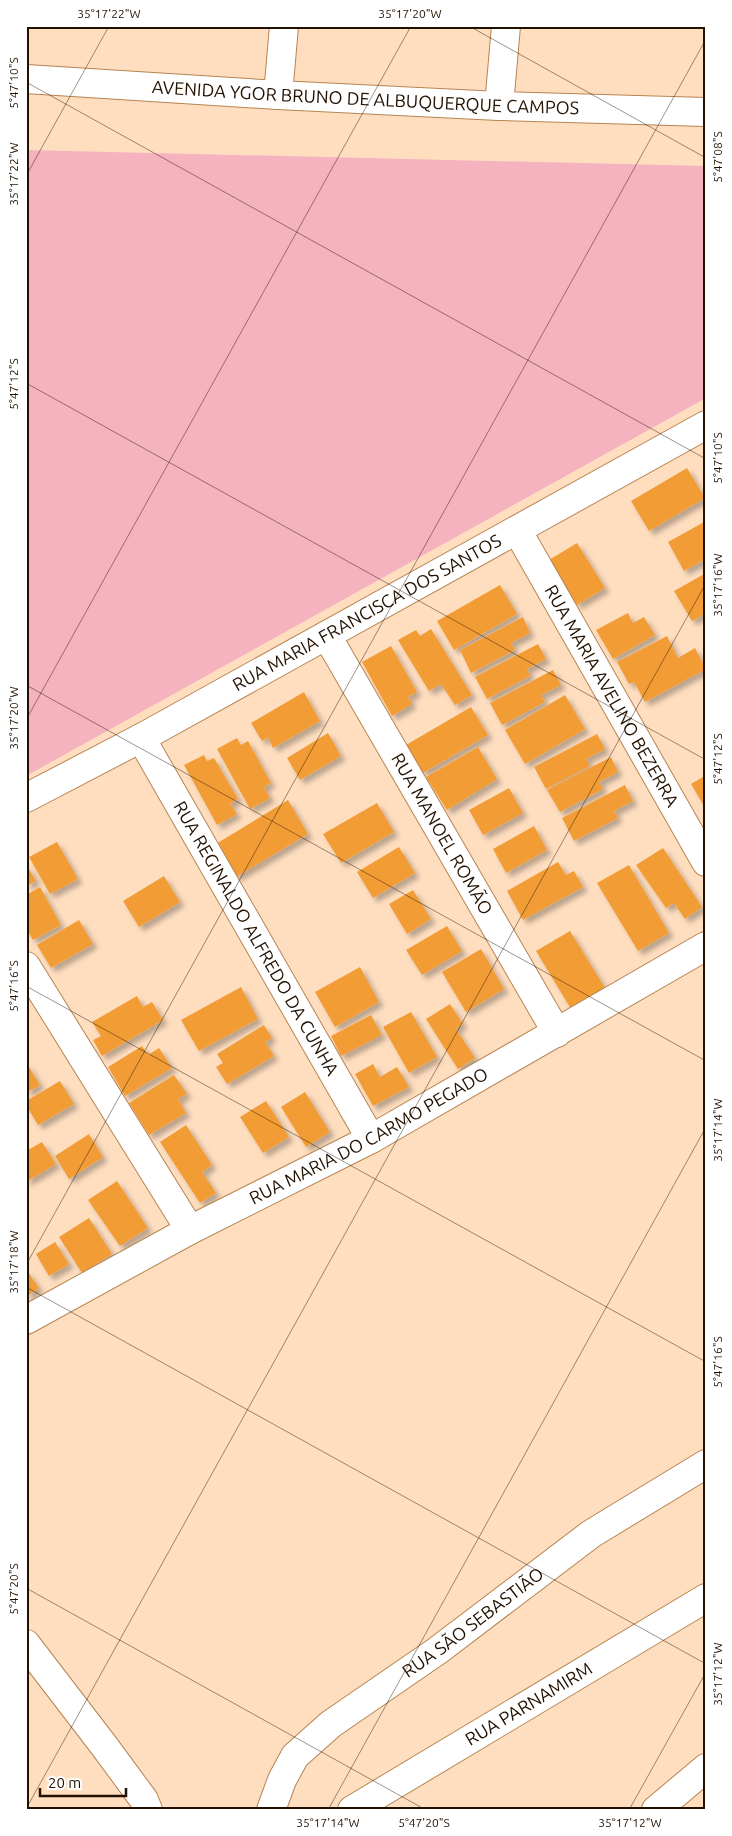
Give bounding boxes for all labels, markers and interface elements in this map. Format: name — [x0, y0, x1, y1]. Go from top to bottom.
text: 35°17'22"W — [77, 7, 141, 20]
text: 35°17'20"W — [378, 7, 442, 20]
text: 5°47'10"S — [7, 57, 20, 109]
street label: AVENIDA YGOR BRUNO DE ALBUQUERQUE CAMPOS — [151, 76, 579, 117]
text: 5°47'08"S — [711, 131, 724, 183]
text: 35°17'22"W — [7, 142, 20, 206]
text: 5°47'12"S — [7, 358, 20, 410]
text: 5°47'10"S — [711, 432, 724, 484]
street label: RUA MARIA FRANCISCA DOS SANTOS — [229, 530, 504, 694]
text: 35°17'16"W — [711, 553, 724, 617]
street label: RUA MARIA AVELINO BEZERRA — [541, 581, 684, 810]
text: 35°17'20"W — [7, 686, 20, 750]
text: 5°47'12"S — [711, 733, 724, 785]
street label: RUA MANOEL ROMÃO — [388, 749, 497, 918]
street label: RUA REGINALDO ALFREDO DA CUNHA — [170, 797, 343, 1079]
text: 5°47'16"S — [7, 960, 20, 1012]
street label: RUA MARIA DO CARMO PEGADO — [246, 1063, 491, 1208]
text: 35°17'14"W — [711, 1098, 724, 1162]
text: 35°17'18"W — [7, 1230, 20, 1294]
text: 5°47'16"S — [711, 1336, 724, 1388]
text: 5°47'20"S — [7, 1563, 20, 1615]
street label: RUA SÃO SEBASTIÃO — [398, 1563, 547, 1681]
text: 35°17'12"W — [711, 1642, 724, 1706]
street label: RUA PARNAMIRM — [461, 1658, 595, 1749]
scale bar — [40, 1766, 126, 1798]
text: 20 m — [48, 1774, 81, 1791]
text: 35°17'14"W — [296, 1816, 360, 1829]
text: 5°47'20"S — [398, 1816, 450, 1829]
text: 35°17'12"W — [598, 1816, 662, 1829]

